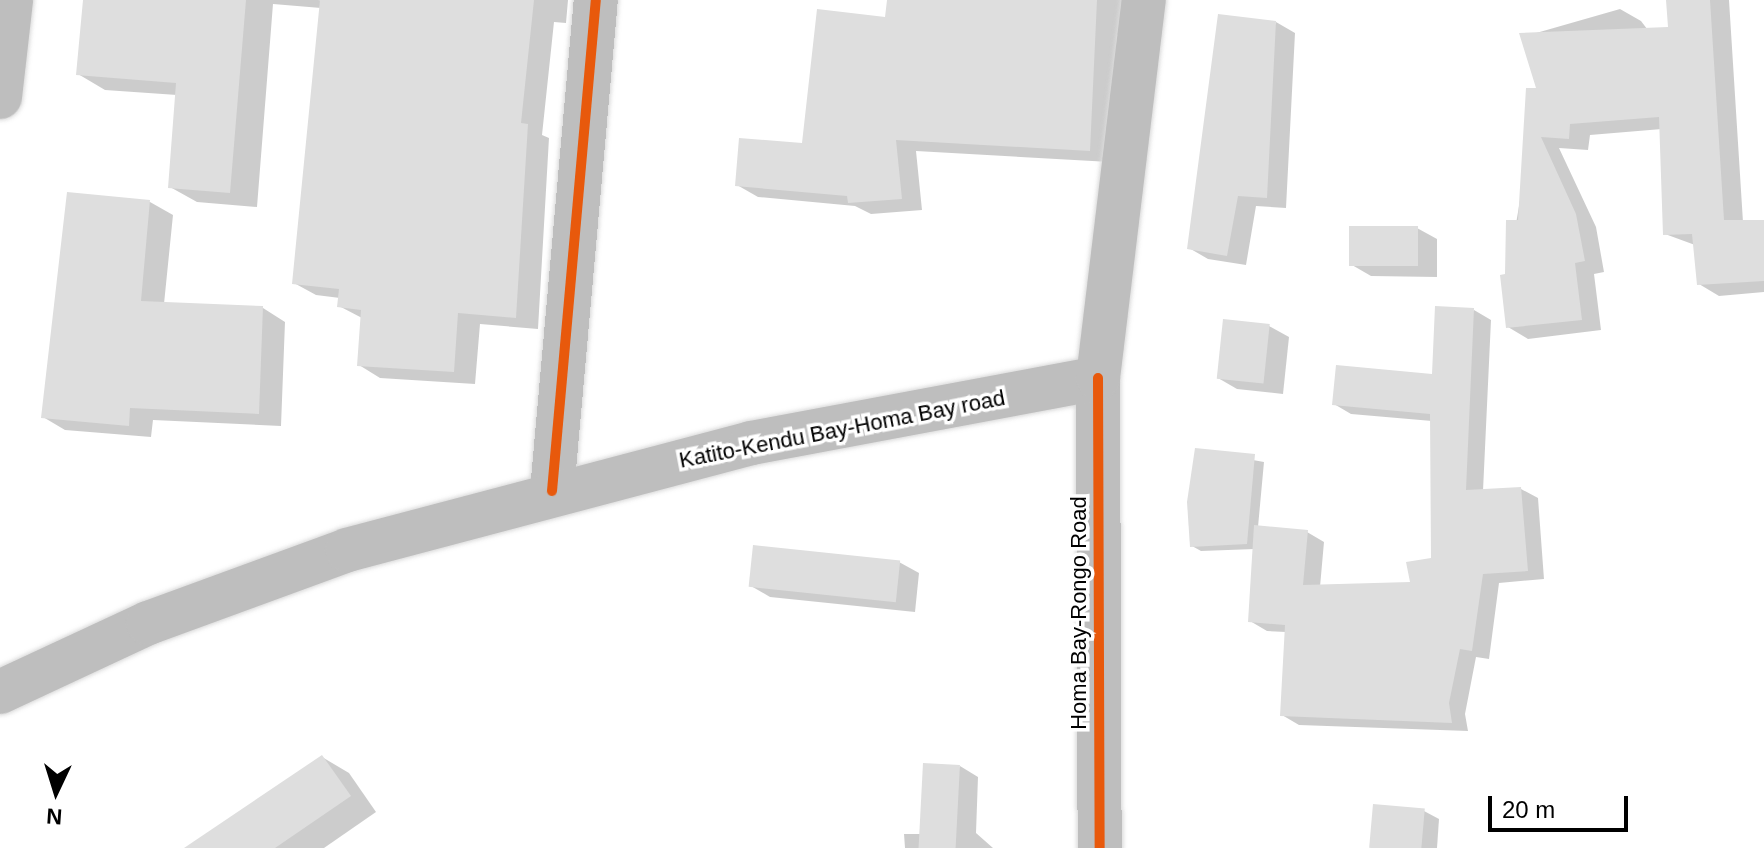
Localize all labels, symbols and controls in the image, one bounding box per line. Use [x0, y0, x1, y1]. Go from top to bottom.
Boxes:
street label: Katito-Kendu Bay-Homa Bay road [677, 384, 1007, 474]
street label: Homa Bay-Rongo Road [1066, 496, 1092, 730]
north arrow [16, 752, 96, 832]
scale bar [1492, 780, 1632, 830]
text: 20 m [1502, 796, 1555, 823]
text: N [46, 803, 63, 829]

